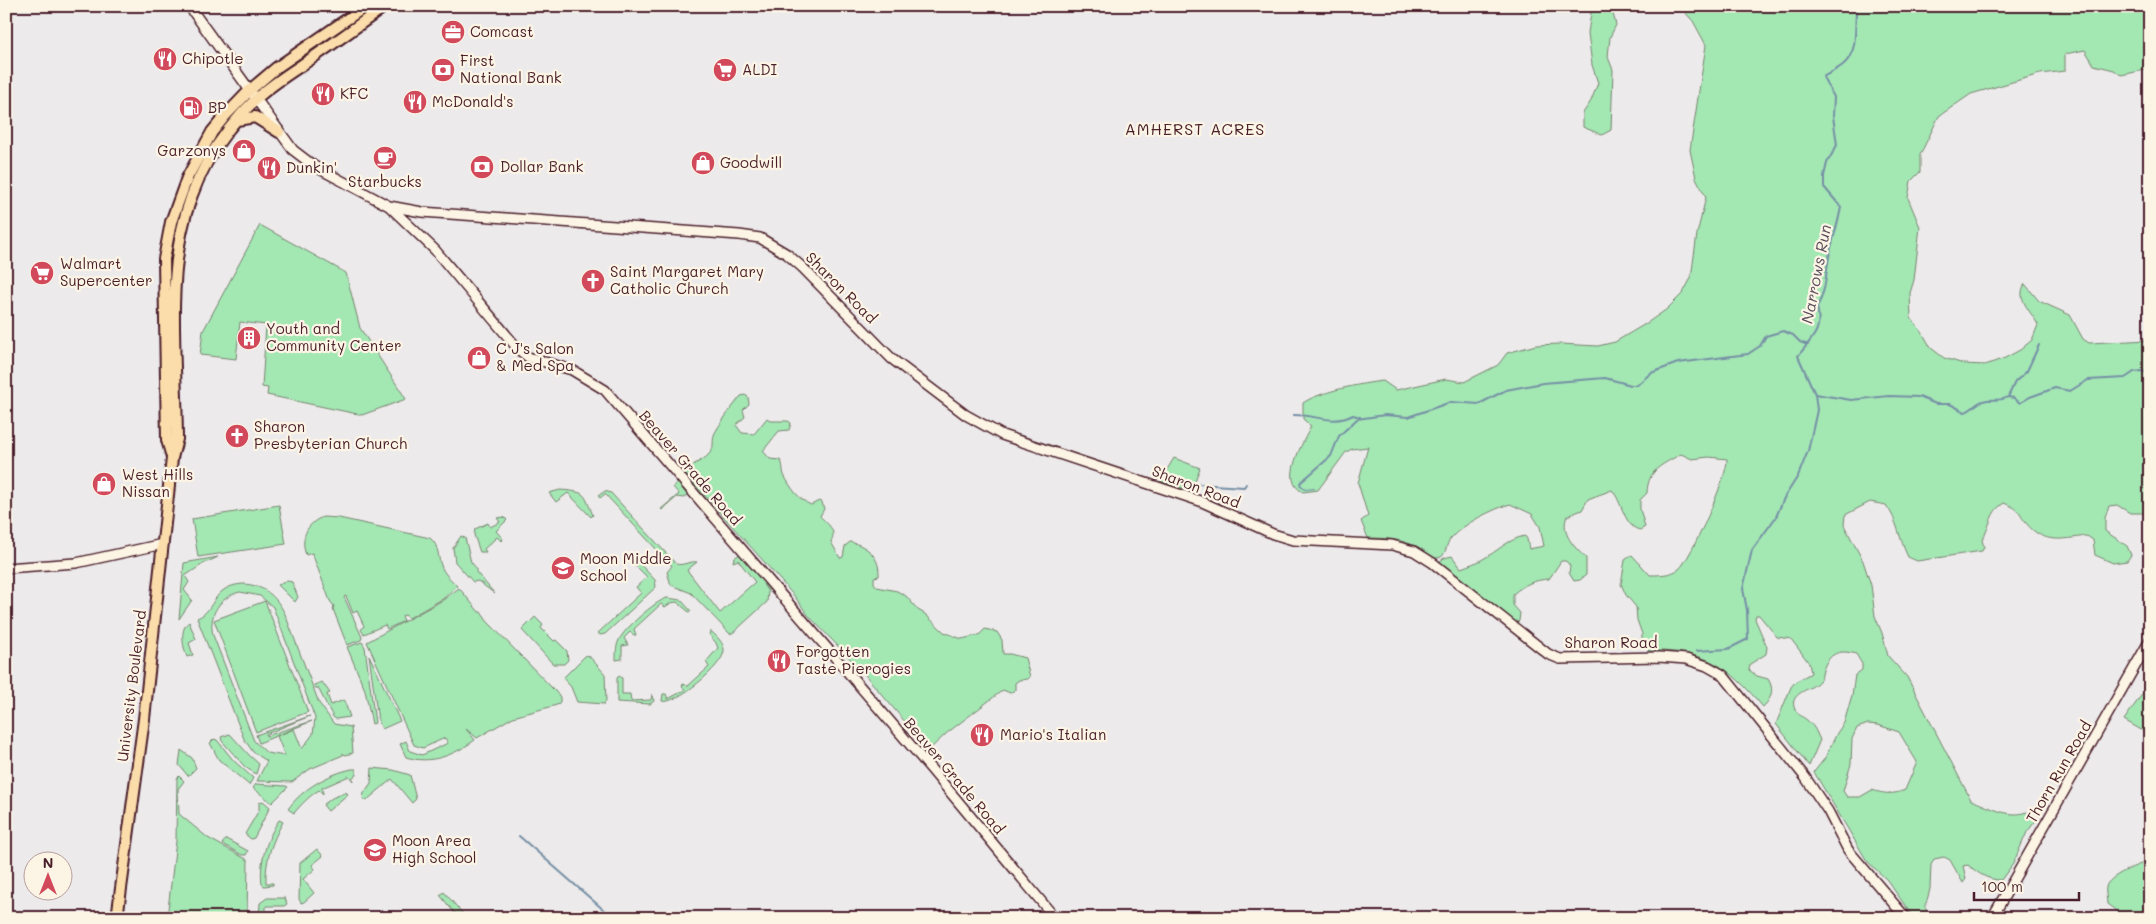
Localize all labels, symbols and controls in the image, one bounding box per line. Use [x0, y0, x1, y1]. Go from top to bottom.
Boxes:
office icon: Comcast [440, 19, 466, 45]
place label: Comcast [470, 21, 534, 41]
restaurant icon: Chipotle [152, 46, 178, 72]
place label: Chipotle [182, 48, 244, 68]
place label: First National Bank [460, 50, 562, 87]
bank icon: First National Bank [430, 57, 456, 83]
supermarket icon: ALDI [712, 57, 738, 83]
place label: ALDI [742, 59, 778, 79]
restaurant icon: KFC [310, 81, 336, 107]
place label: KFC [340, 83, 368, 103]
restaurant icon: McDonald's [402, 89, 428, 115]
place label: McDonald's [432, 91, 514, 111]
fuel station icon: BP [178, 95, 204, 121]
place label: BP [208, 97, 226, 117]
district label: AMHERST ACRES [1125, 118, 1265, 139]
shop icon: Garzonys [231, 138, 257, 164]
place label: Garzonys [157, 140, 226, 160]
cafe icon: Starbucks [372, 145, 398, 171]
shop icon: Goodwill [690, 150, 716, 176]
place label: Goodwill [720, 152, 782, 172]
bank icon: Dollar Bank [469, 154, 495, 180]
restaurant icon: Dunkin' [256, 155, 282, 181]
place label: Dollar Bank [500, 156, 583, 176]
place label: Dunkin' [286, 157, 337, 177]
place label: Starbucks [348, 171, 422, 191]
water label: Narrows Run [1796, 222, 1835, 325]
street label: Sharon Road [802, 247, 882, 327]
place label: Walmart Supercenter [60, 253, 153, 290]
supermarket icon: Walmart Supercenter [29, 260, 55, 286]
place label: Saint Margaret Mary Catholic Church [610, 261, 764, 298]
church icon: Saint Margaret Mary Catholic Church [580, 268, 606, 294]
place label: Youth and Community Center [266, 318, 402, 355]
building icon: Youth and Community Center [236, 325, 262, 351]
place label: C J's Salon & Med Spa [496, 338, 574, 375]
shop icon: C J's Salon & Med Spa [466, 345, 492, 371]
street label: Beaver Grade Road [635, 406, 746, 529]
place label: Sharon Presbyterian Church [254, 416, 407, 453]
church icon: Sharon Presbyterian Church [224, 423, 250, 449]
street label: Sharon Road [1149, 460, 1243, 512]
place label: West Hills Nissan [122, 464, 193, 501]
shop icon: West Hills Nissan [91, 471, 117, 497]
place label: Moon Middle School [580, 548, 671, 585]
school or university icon: Moon Middle School [550, 555, 576, 581]
street label: University Boulevard [112, 609, 150, 763]
street label: Sharon Road [1564, 632, 1658, 652]
place label: Forgotten Taste Pierogies [796, 641, 911, 678]
restaurant icon: Forgotten Taste Pierogies [766, 648, 792, 674]
street label: Beaver Grade Road [900, 713, 1009, 838]
street label: Thorn Run Road [2021, 717, 2095, 826]
restaurant icon: Mario's Italian [969, 722, 995, 748]
place label: Mario's Italian [1000, 724, 1106, 744]
place label: Moon Area High School [392, 830, 477, 867]
school or university icon: Moon Area High School [362, 837, 388, 863]
north arrow [22, 852, 72, 902]
text: N [43, 853, 53, 872]
scale bar [1974, 869, 2078, 901]
text: 100 m [1981, 876, 2023, 896]

